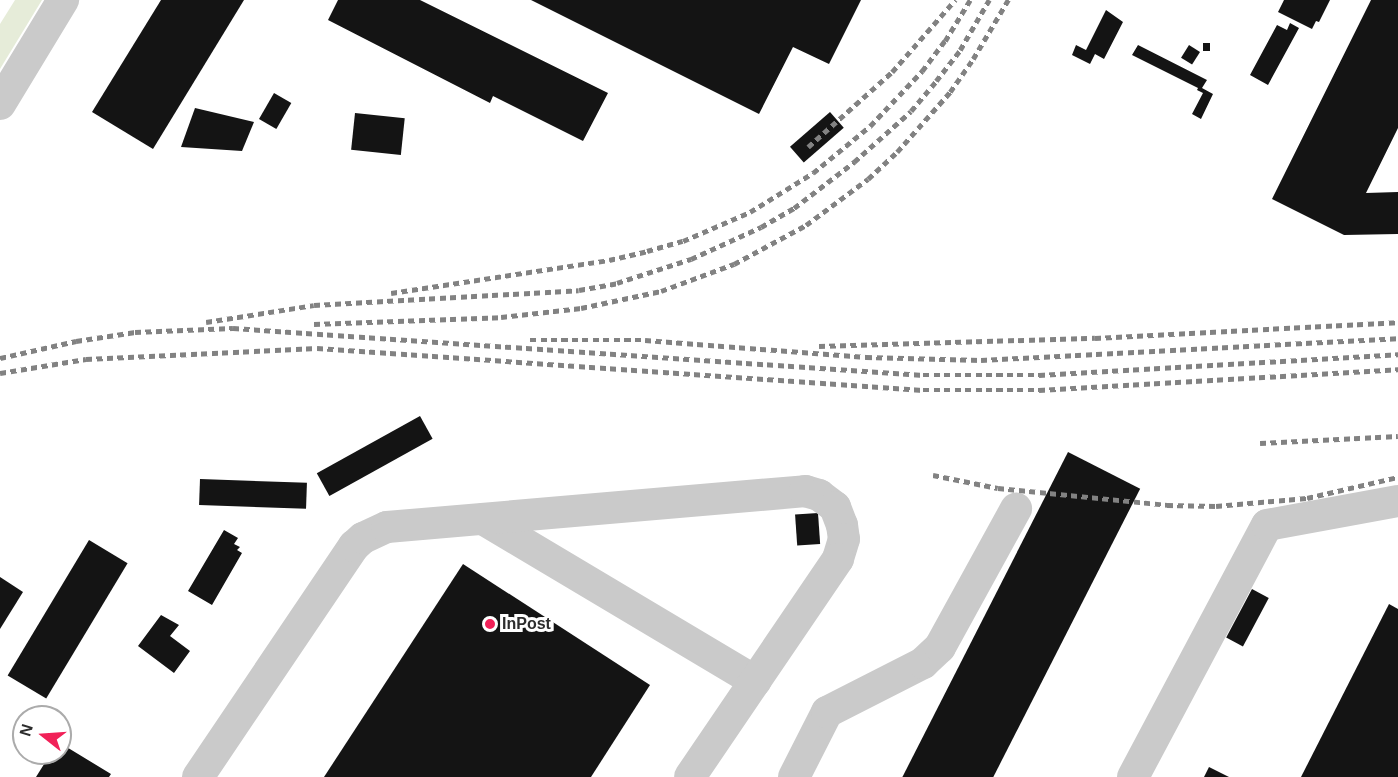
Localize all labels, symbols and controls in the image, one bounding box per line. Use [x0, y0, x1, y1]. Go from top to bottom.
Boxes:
place label: InPost [502, 614, 551, 634]
marker: InPost [483, 617, 497, 631]
north arrow [12, 705, 72, 765]
text: N [16, 722, 36, 738]

